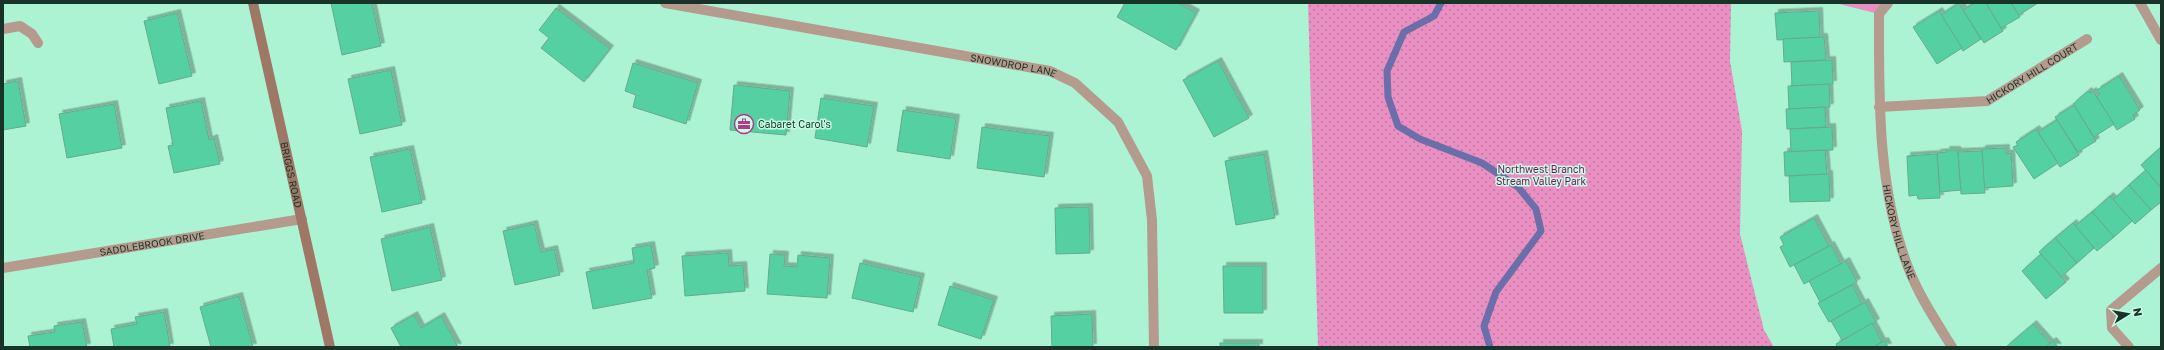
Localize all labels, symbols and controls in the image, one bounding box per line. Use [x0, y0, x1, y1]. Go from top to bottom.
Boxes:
street label: HICKORY HILL COURT [1984, 40, 2080, 106]
street label: SNOWDROP LANE [969, 51, 1059, 79]
office icon: Cabaret Carol's [733, 113, 755, 135]
place label: Cabaret Carol's [758, 118, 831, 130]
street label: BRIGGS ROAD [278, 141, 305, 209]
park label: Northwest Branch Stream Valley Park [1496, 163, 1586, 187]
street label: HICKORY HILL LANE [1881, 183, 1918, 281]
street label: SADDLEBROOK DRIVE [99, 229, 205, 258]
north arrow [2108, 294, 2148, 334]
text: N [2131, 307, 2145, 317]

